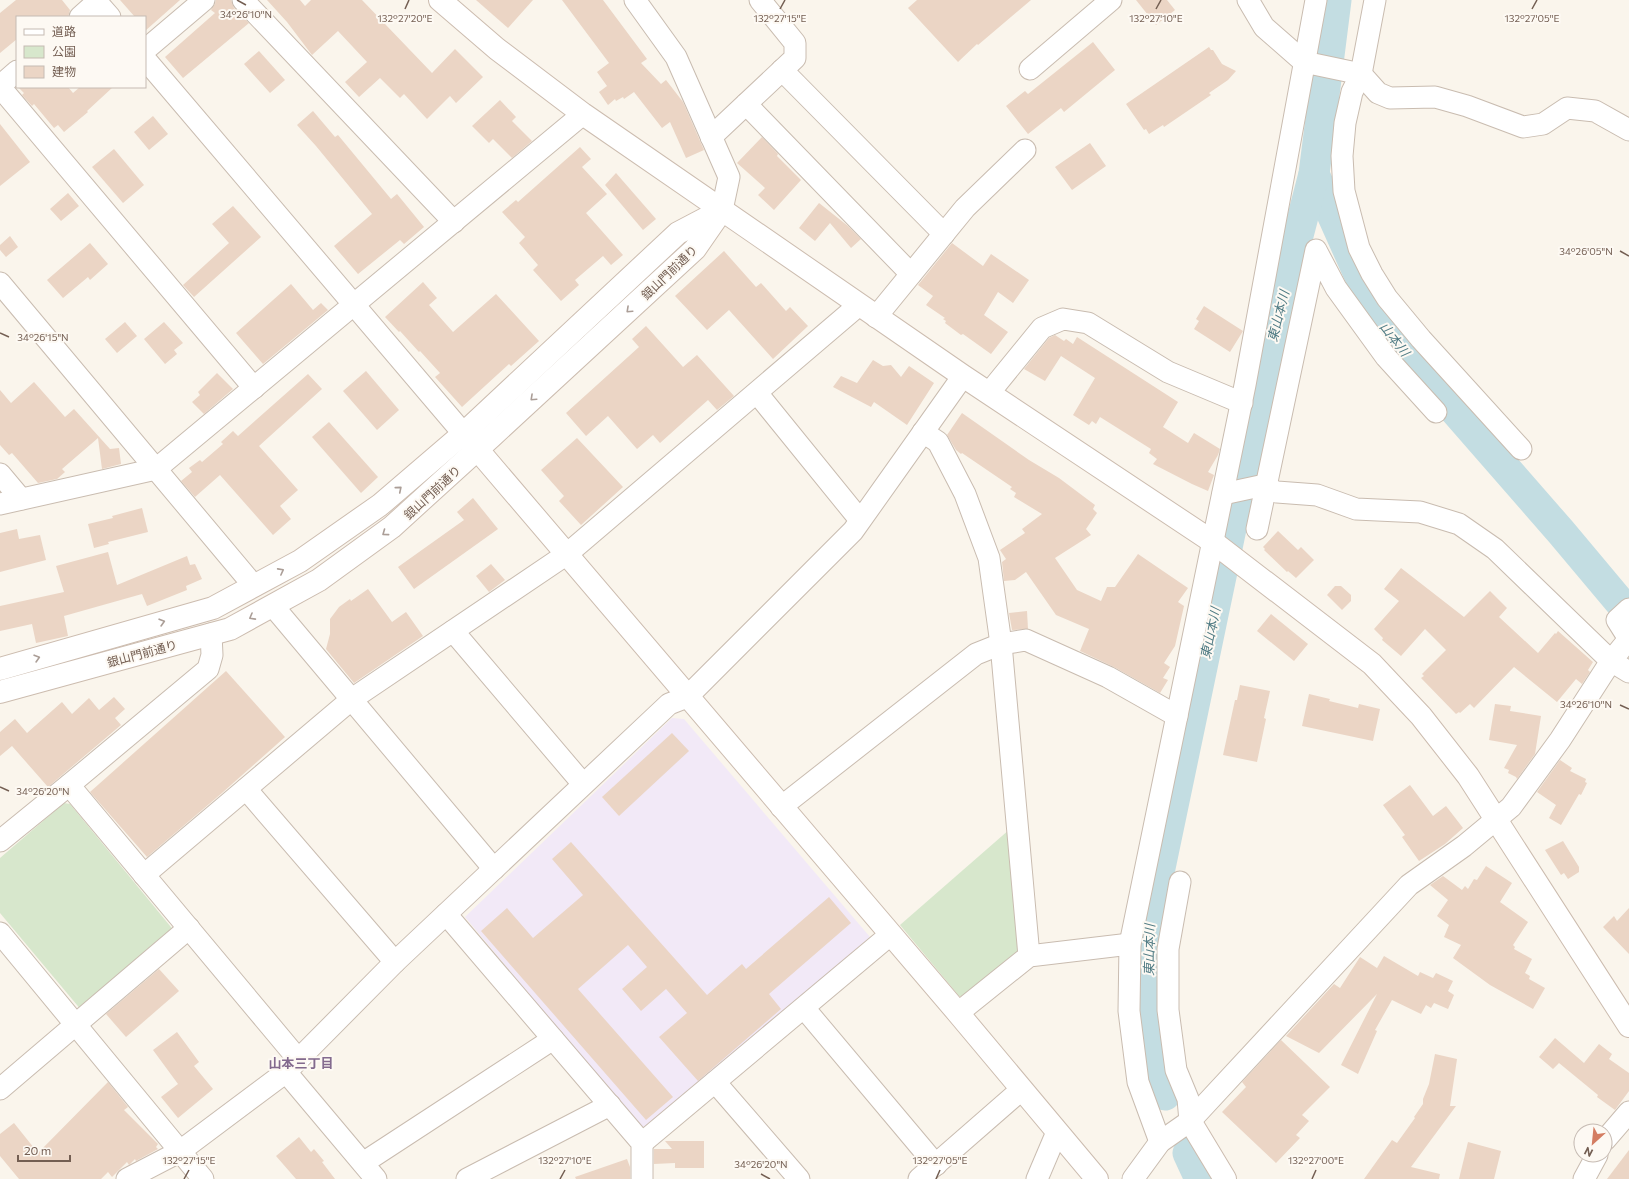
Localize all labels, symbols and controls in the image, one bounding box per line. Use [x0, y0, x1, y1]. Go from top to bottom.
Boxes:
text: 34°26'10"N [220, 8, 272, 20]
text: 132°27'20"E [378, 12, 432, 24]
text: 132°27'15"E [754, 12, 806, 24]
text: 132°27'10"E [1129, 12, 1183, 24]
text: 132°27'05"E [1504, 12, 1560, 24]
legend [16, 16, 146, 88]
text: 道路 [52, 24, 76, 38]
text: 公園 [52, 44, 76, 58]
text: 建物 [52, 64, 76, 78]
street label: 銀山門前通り [638, 242, 700, 302]
text: 34°26'05"N [1559, 245, 1613, 257]
water label: 東山本川 [1264, 287, 1293, 343]
one-way arrow [626, 305, 634, 313]
water label: 山本川 [1377, 319, 1415, 361]
text: 34°26'15"N [17, 331, 69, 343]
one-way arrow [530, 393, 538, 401]
street label: 銀山門前通り [401, 462, 463, 522]
one-way arrow [394, 486, 401, 493]
one-way arrow [383, 528, 390, 535]
one-way arrow [277, 569, 284, 576]
water label: 東山本川 [1197, 604, 1224, 660]
one-way arrow [249, 612, 256, 620]
one-way arrow [159, 618, 166, 627]
street label: 銀山門前通り [105, 637, 179, 669]
one-way arrow [34, 654, 41, 663]
text: 34°26'10"N [1560, 698, 1612, 710]
text: 34°26'20"N [16, 785, 70, 797]
water label: 東山本川 [1141, 922, 1157, 976]
district label: 山本三丁目 [268, 1055, 334, 1071]
north arrow [1573, 1123, 1613, 1163]
scale bar [18, 1137, 70, 1163]
text: 20 m [24, 1143, 51, 1157]
text: N [1582, 1145, 1595, 1160]
text: 132°27'15"E [163, 1154, 215, 1166]
text: 132°27'10"E [538, 1154, 592, 1166]
text: 132°27'05"E [912, 1154, 968, 1166]
text: 132°27'00"E [1288, 1154, 1344, 1166]
text: 34°26'20"N [734, 1158, 788, 1170]

